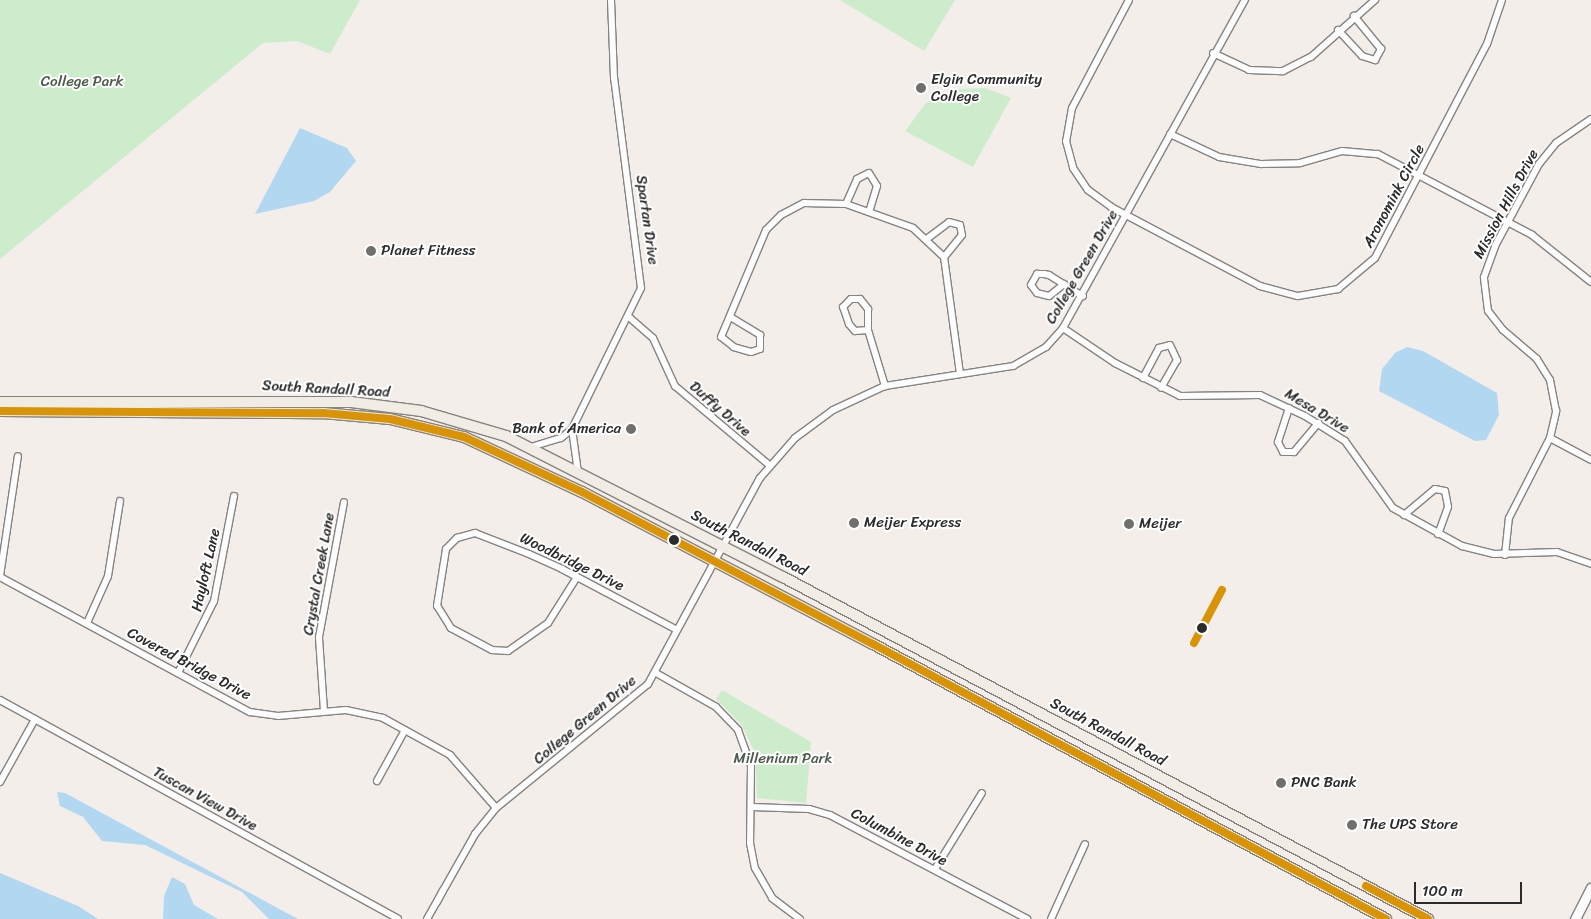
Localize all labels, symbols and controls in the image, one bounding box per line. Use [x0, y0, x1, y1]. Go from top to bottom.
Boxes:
place label: Elgin Community College [931, 70, 1042, 105]
park label: College Park [41, 73, 123, 91]
marker: Elgin Community College [915, 82, 927, 94]
street label: Aronomink Circle [1359, 141, 1429, 251]
street label: Mission Hills Drive [1470, 146, 1542, 262]
street label: Spartan Drive [632, 174, 662, 266]
street label: College Green Drive [1042, 207, 1122, 327]
place label: Planet Fitness [381, 242, 475, 260]
marker: Planet Fitness [365, 245, 377, 257]
street label: South Randall Road [262, 377, 390, 401]
street label: Duffy Drive [685, 377, 755, 441]
street label: Mesa Drive [1281, 385, 1353, 437]
place label: Bank of America [512, 420, 621, 438]
marker: Bank of America [625, 423, 637, 435]
street label: South Randall Road [688, 506, 810, 580]
street label: Crystal Creek Lane [299, 511, 339, 637]
place label: Meijer Express [864, 514, 962, 532]
place label: Meijer [1139, 515, 1181, 533]
marker: Meijer Express [848, 517, 860, 529]
marker: Meijer [1123, 518, 1135, 530]
street label: Hayloft Lane [188, 527, 224, 613]
street label: Woodbridge Drive [517, 529, 627, 595]
unlabelled marker [669, 535, 679, 545]
unlabelled marker [1197, 623, 1207, 633]
street label: Covered Bridge Drive [124, 624, 254, 704]
street label: College Green Drive [530, 672, 640, 768]
street label: South Randall Road [1047, 694, 1169, 770]
park label: Millenium Park [733, 750, 833, 768]
street label: Tuscan View Drive [149, 763, 261, 835]
place label: PNC Bank [1291, 774, 1357, 792]
marker: PNC Bank [1275, 777, 1287, 789]
street label: Columbine Drive [848, 804, 950, 870]
place label: The UPS Store [1362, 816, 1460, 834]
marker: The UPS Store [1346, 819, 1358, 831]
scale bar [1416, 872, 1524, 904]
text: 100 m [1422, 878, 1463, 904]

